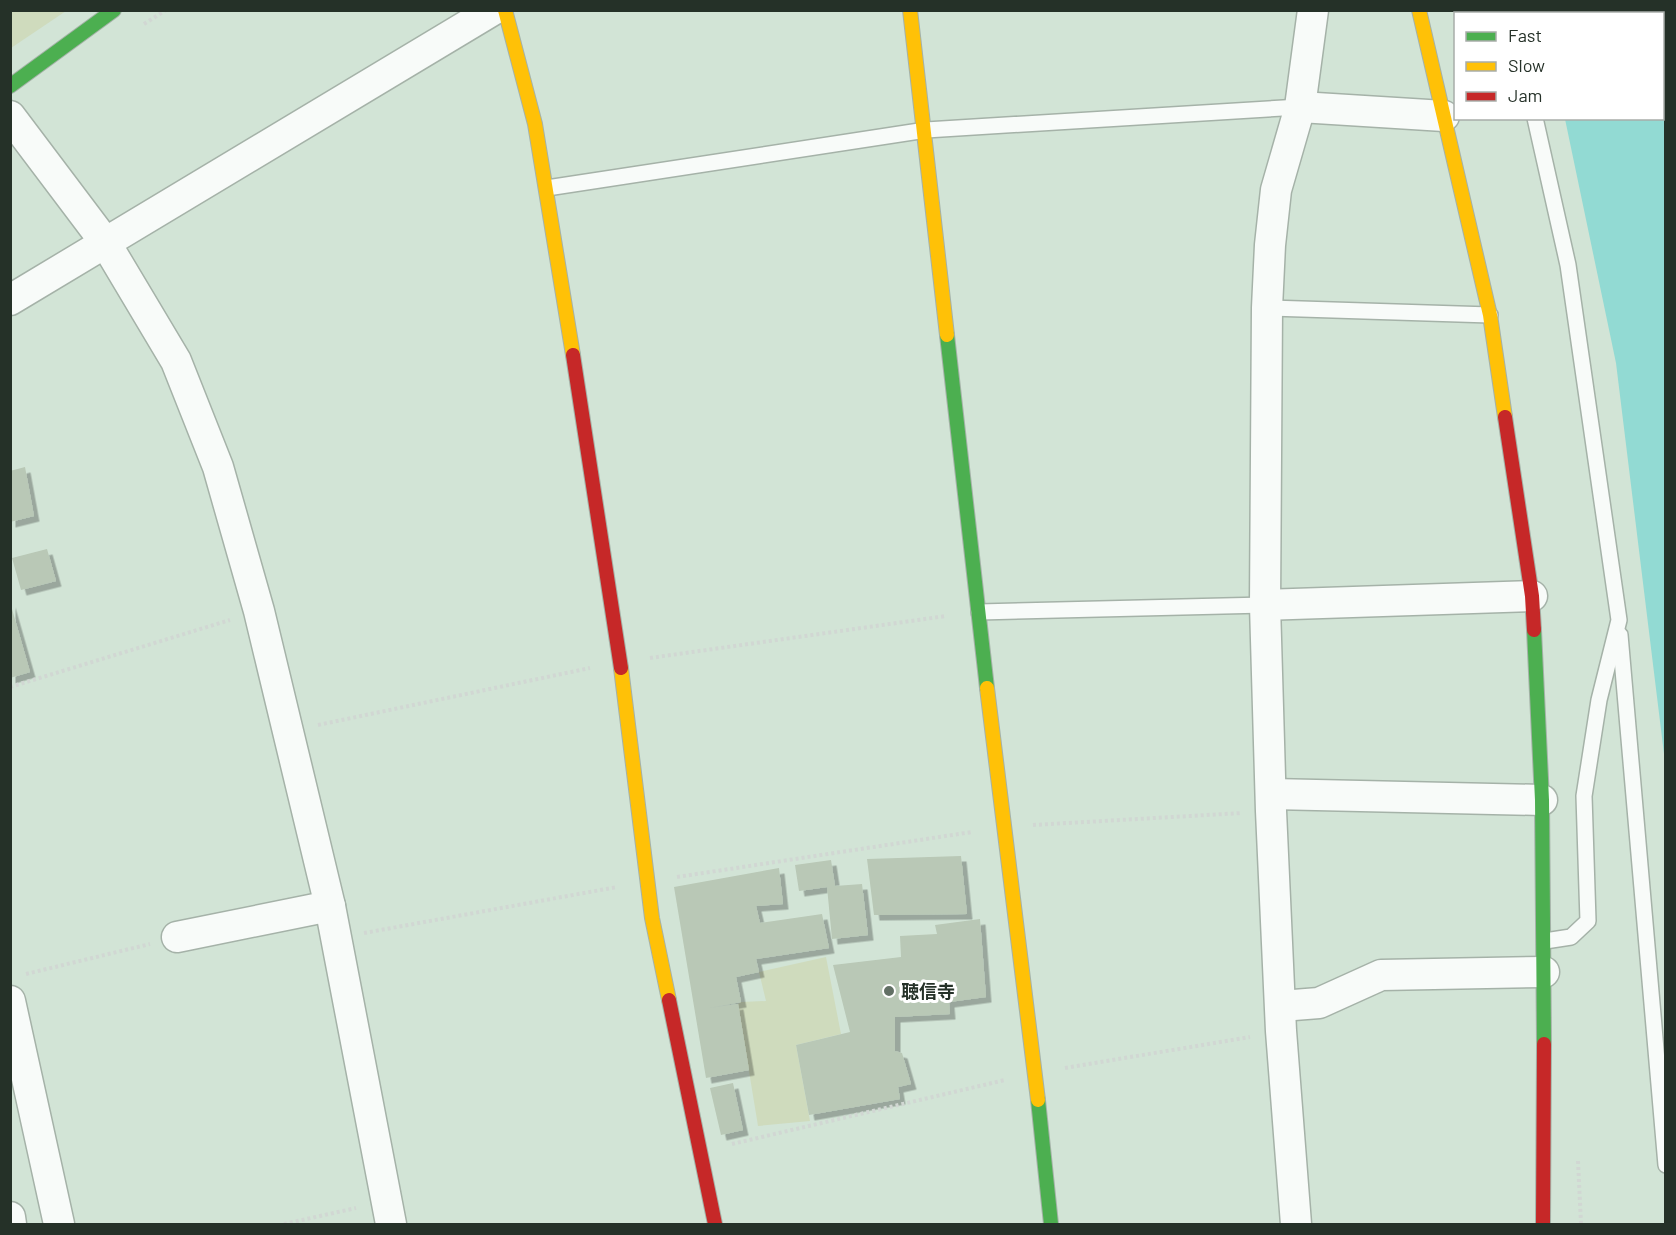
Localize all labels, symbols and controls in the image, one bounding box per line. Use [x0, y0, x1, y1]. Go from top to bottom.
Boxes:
legend [1454, 12, 1664, 120]
text: Fast [1508, 24, 1542, 46]
text: Slow [1508, 54, 1545, 76]
text: Jam [1508, 84, 1542, 106]
place label: 聴信寺 [901, 980, 955, 1002]
marker: 聴信寺 [882, 984, 896, 998]

